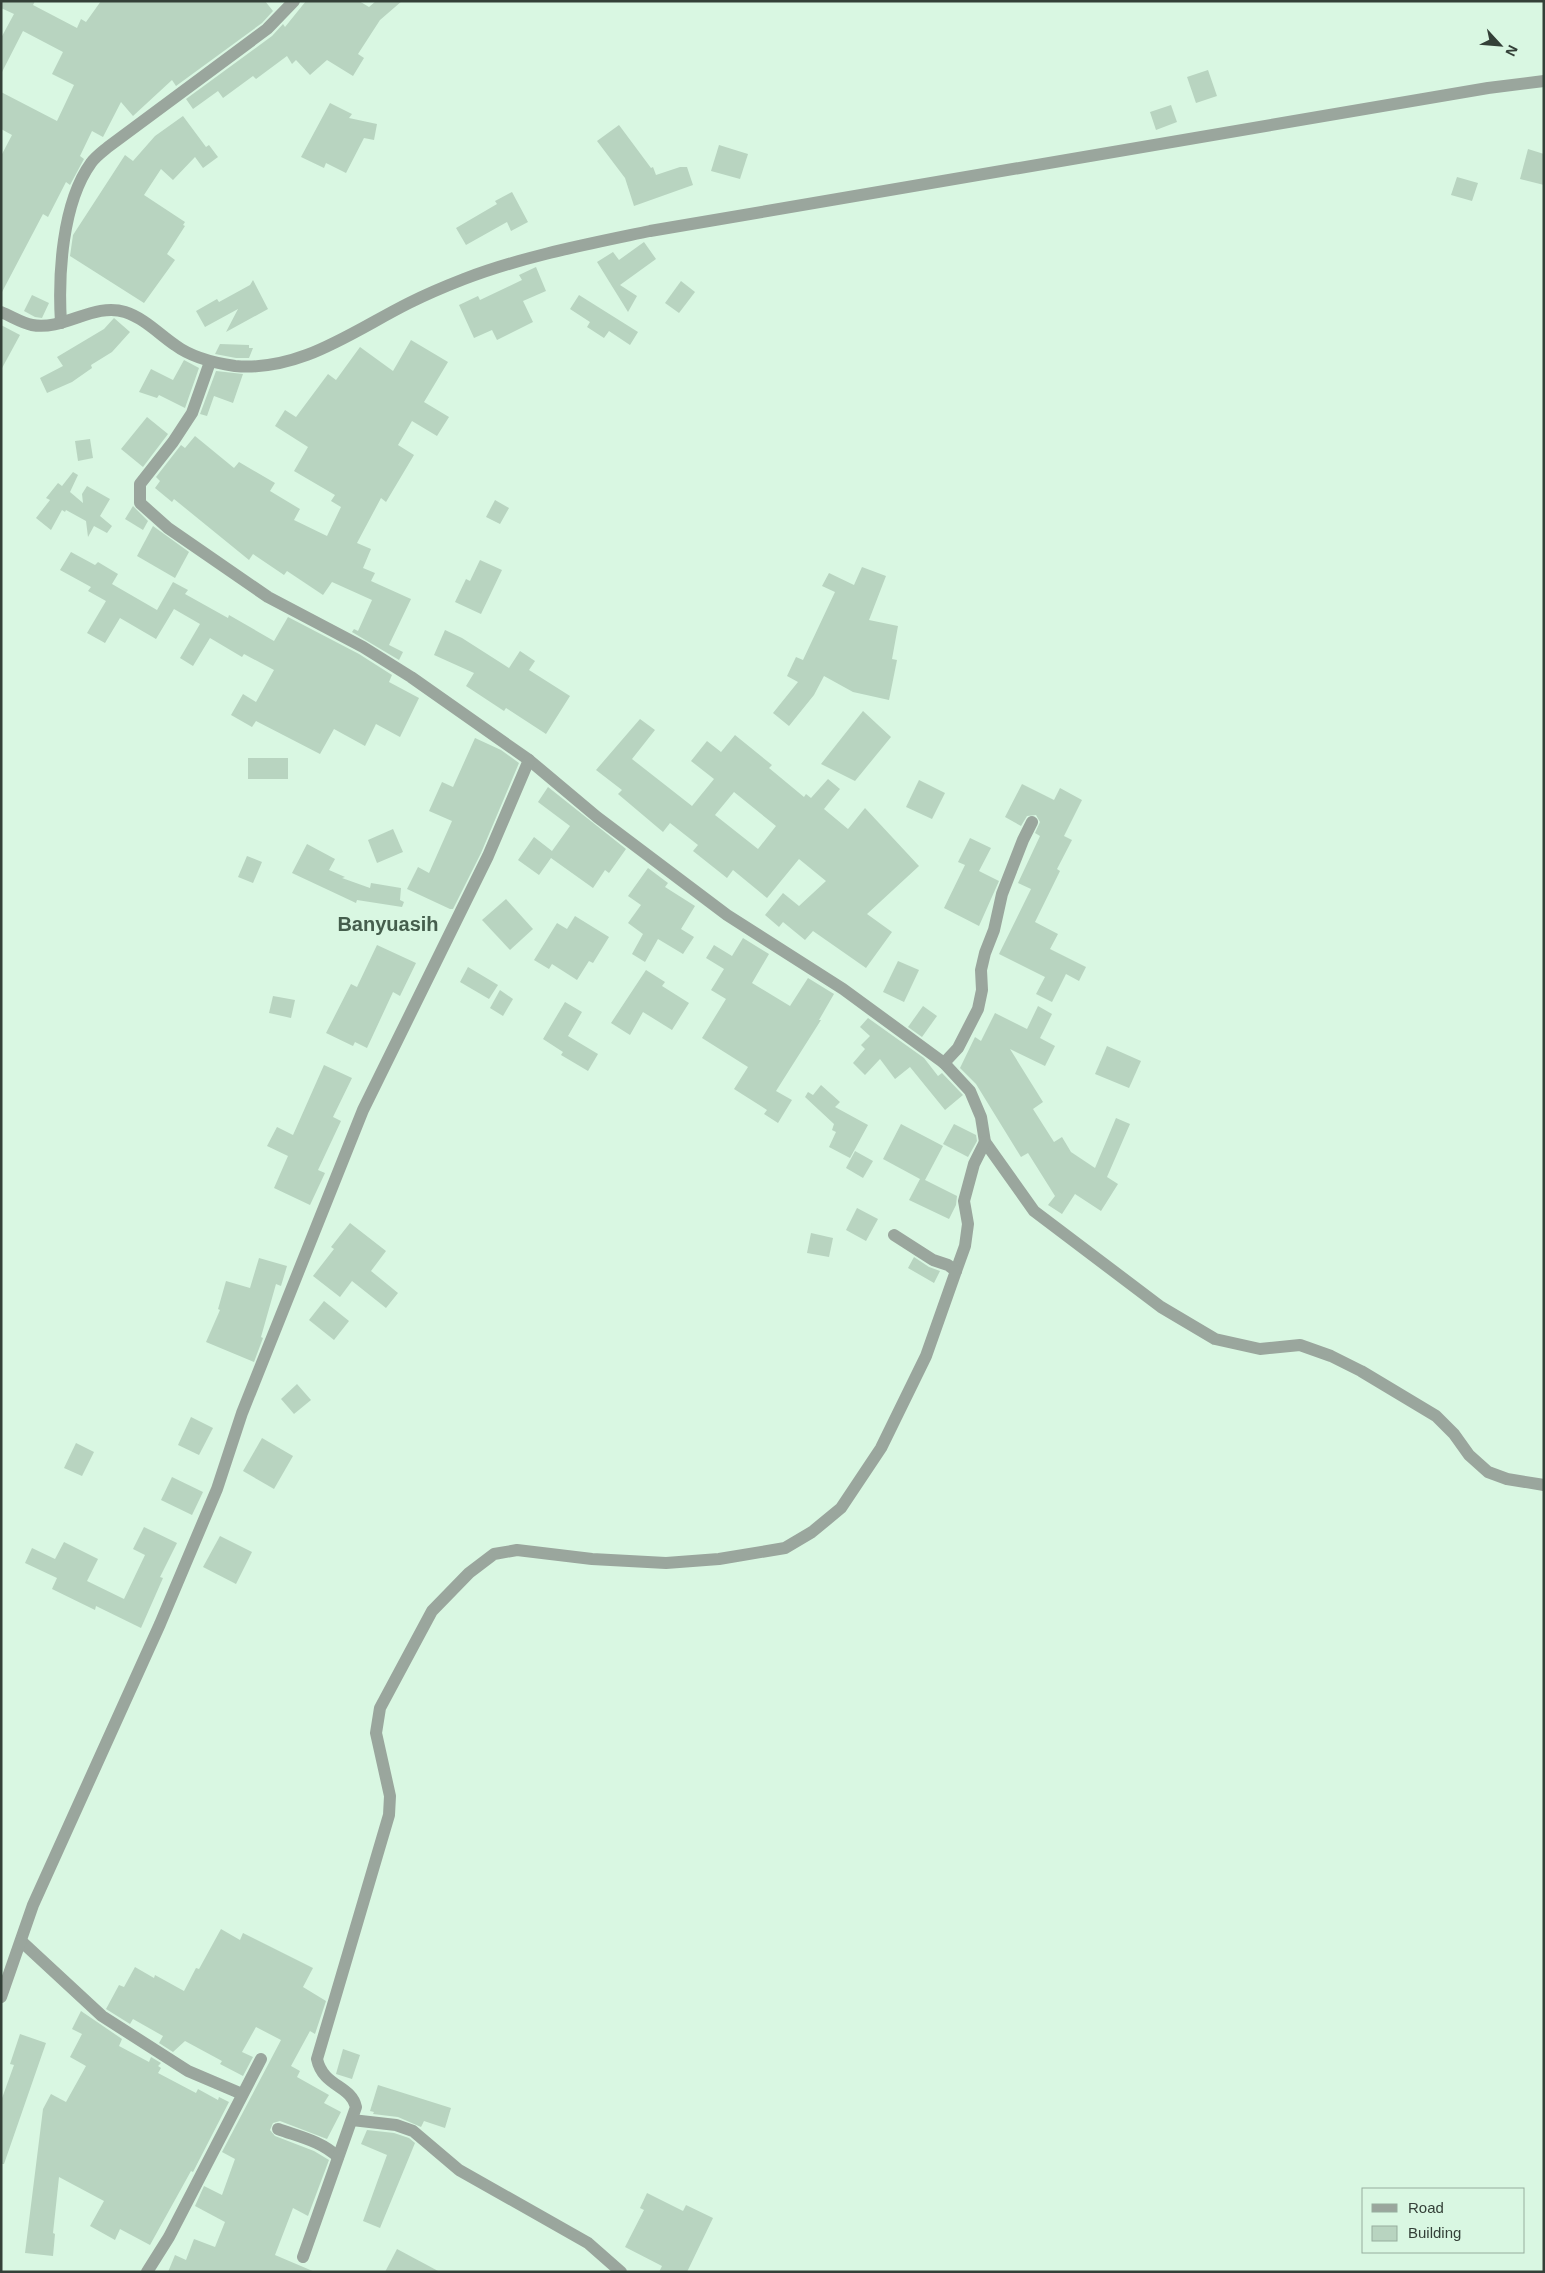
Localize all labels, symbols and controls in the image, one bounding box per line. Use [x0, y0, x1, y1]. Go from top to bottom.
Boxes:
north arrow [1475, 20, 1525, 70]
text: N [1502, 43, 1521, 59]
district label: Banyuasih [337, 913, 439, 935]
legend [1362, 2188, 1525, 2253]
text: Road [1408, 2199, 1444, 2216]
text: Building [1408, 2224, 1461, 2241]

